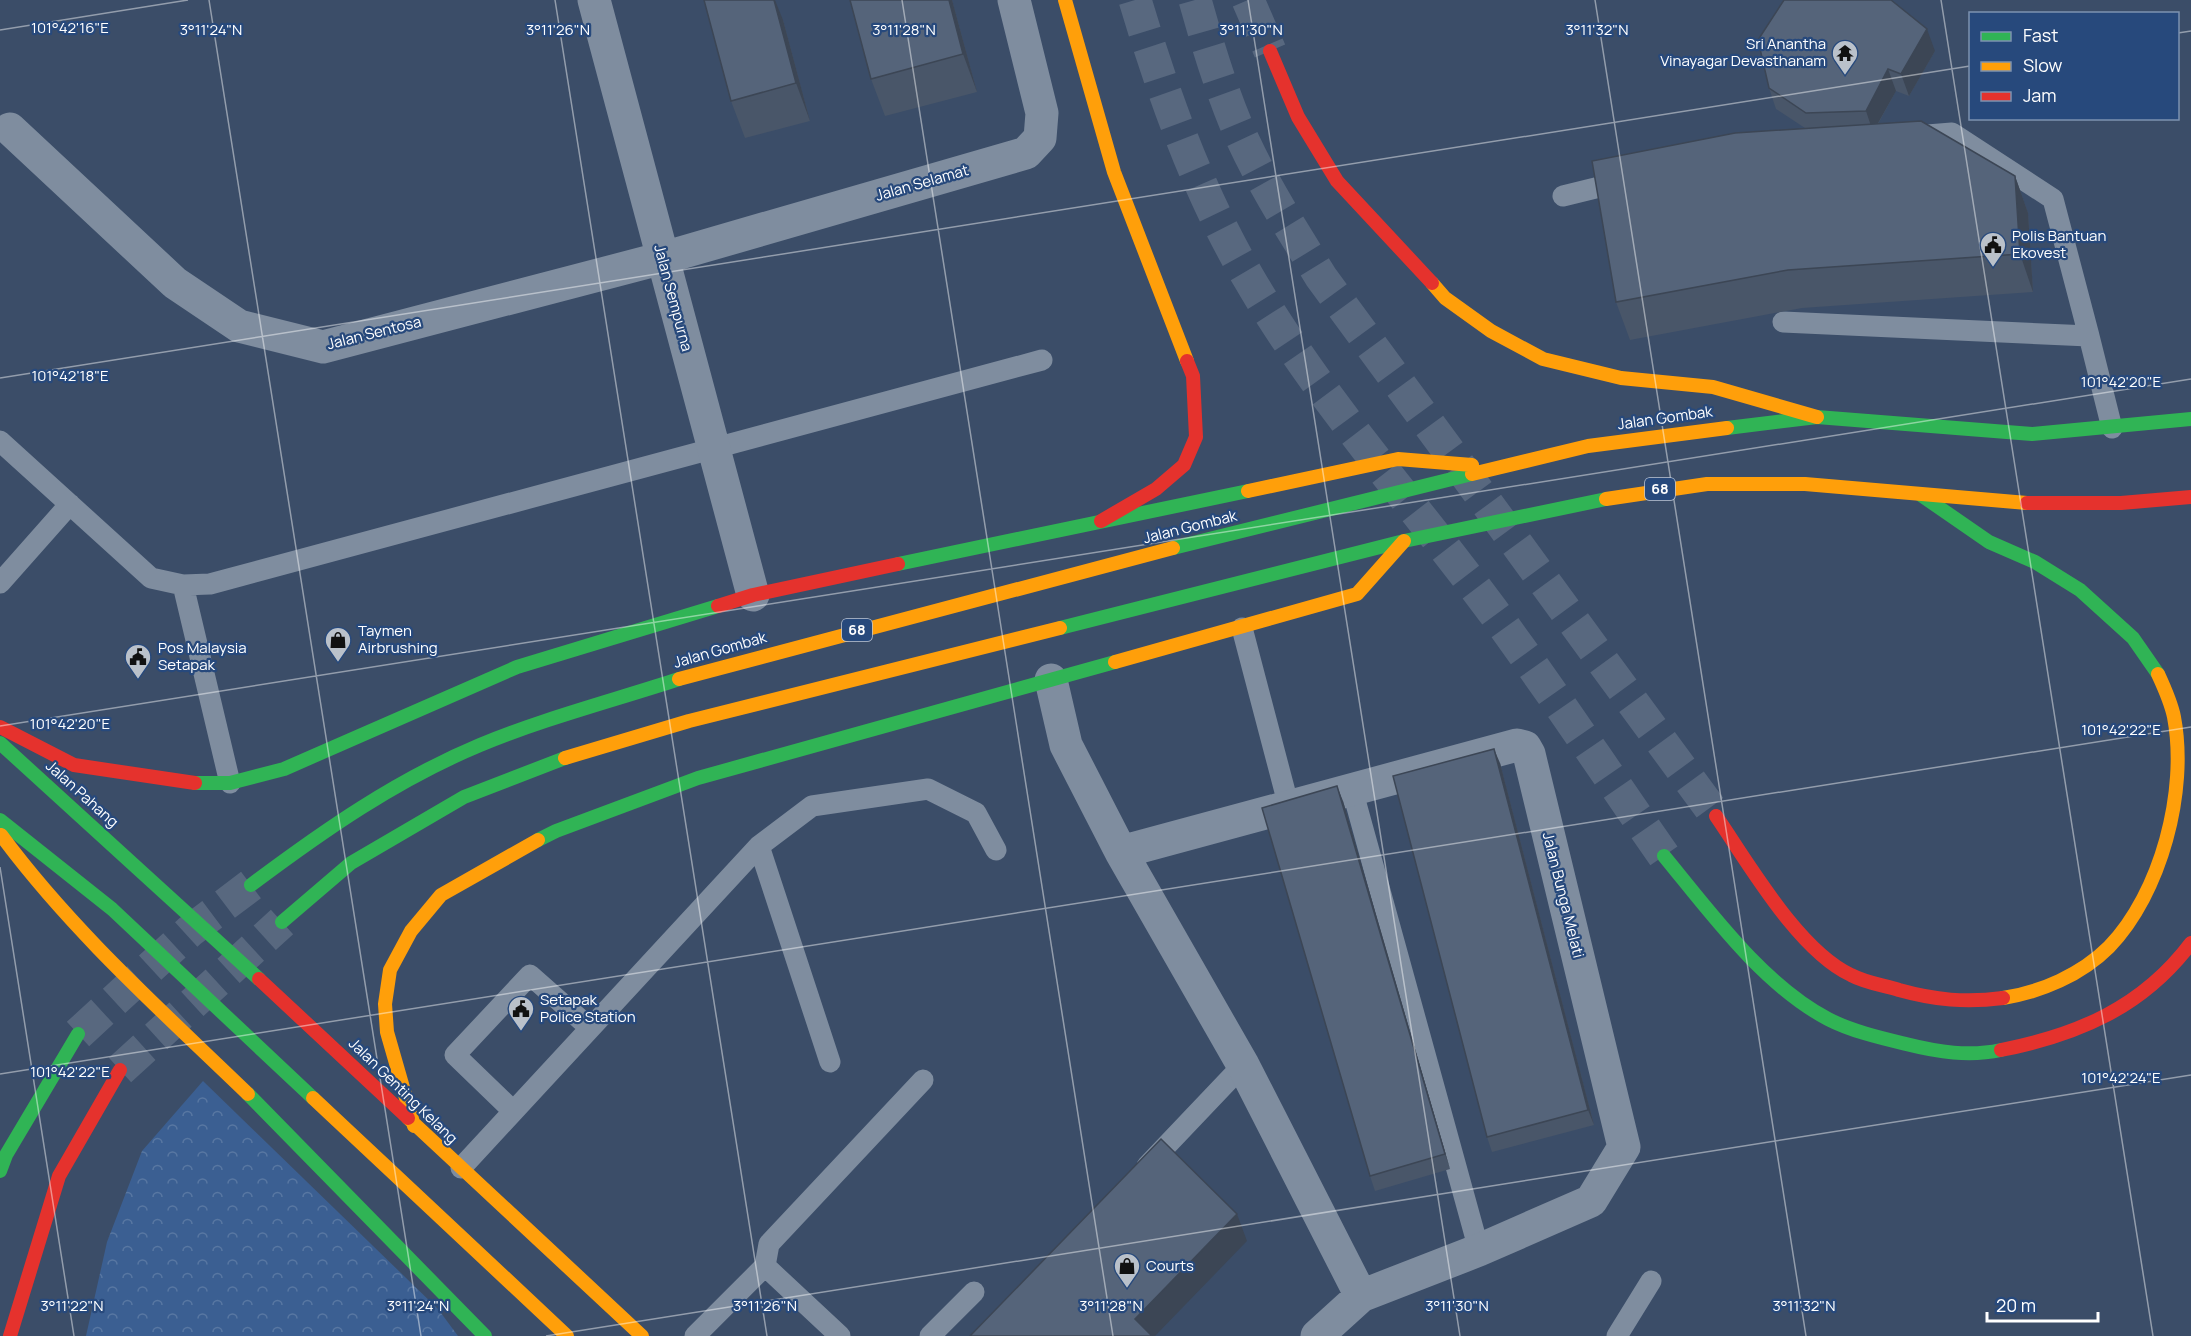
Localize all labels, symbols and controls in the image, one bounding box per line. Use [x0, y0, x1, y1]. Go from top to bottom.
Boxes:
legend [1969, 12, 2179, 120]
text: 101°42'16"E [31, 17, 109, 38]
text: 3°11'24"N [180, 19, 242, 40]
text: 3°11'26"N [526, 19, 590, 40]
text: 3°11'28"N [872, 19, 936, 40]
text: 3°11'30"N [1219, 19, 1283, 40]
text: 3°11'32"N [1566, 19, 1628, 40]
text: Fast [2023, 23, 2058, 47]
place label: Sri Anantha Vinayagar Devasthanam [1660, 33, 1826, 71]
temple icon: Sri Anantha Vinayagar Devasthanam [1830, 38, 1860, 76]
text: Slow [2023, 53, 2063, 77]
text: Jam [2023, 83, 2057, 107]
street label: Jalan Selamat [873, 159, 971, 206]
place label: Polis Bantuan Ekovest [2012, 225, 2106, 263]
public building icon: Polis Bantuan Ekovest [1978, 230, 2008, 268]
street label: Jalan Sempurna [649, 242, 698, 354]
street label: Jalan Sentosa [325, 311, 423, 354]
text: 101°42'18"E [31, 365, 109, 386]
text: 101°42'20"E [2081, 371, 2161, 392]
street label: Jalan Gombak [1616, 400, 1714, 435]
road number: 68 [1645, 478, 1675, 500]
street label: Jalan Gombak [1141, 505, 1239, 548]
road number: 68 [842, 619, 872, 641]
place label: Taymen Airbrushing [358, 620, 438, 658]
shop icon: Taymen Airbrushing [323, 625, 353, 663]
street label: Jalan Gombak [671, 626, 769, 673]
place label: Pos Malaysia Setapak [158, 637, 247, 675]
public building icon: Pos Malaysia Setapak [123, 642, 153, 680]
text: 101°42'20"E [30, 713, 110, 734]
text: 101°42'22"E [2081, 719, 2161, 740]
street label: Jalan Pahang [41, 755, 123, 832]
street label: Jalan Bunga Melati [1538, 830, 1589, 960]
place label: Setapak Police Station [540, 989, 636, 1027]
public building icon: Setapak Police Station [506, 994, 536, 1032]
street label: Jalan Genting Kelang [344, 1033, 462, 1148]
text: 101°42'22"E [30, 1061, 110, 1082]
text: 101°42'24"E [2081, 1067, 2161, 1088]
shop icon: Courts [1112, 1251, 1142, 1289]
place label: Courts [1146, 1255, 1194, 1276]
scale bar [1987, 1285, 2098, 1323]
text: 20 m [1996, 1293, 2036, 1317]
text: 3°11'22"N [40, 1295, 104, 1316]
text: 3°11'24"N [387, 1295, 449, 1316]
text: 3°11'26"N [733, 1295, 797, 1316]
text: 3°11'28"N [1079, 1295, 1143, 1316]
text: 3°11'30"N [1425, 1295, 1489, 1316]
text: 3°11'32"N [1773, 1295, 1835, 1316]

